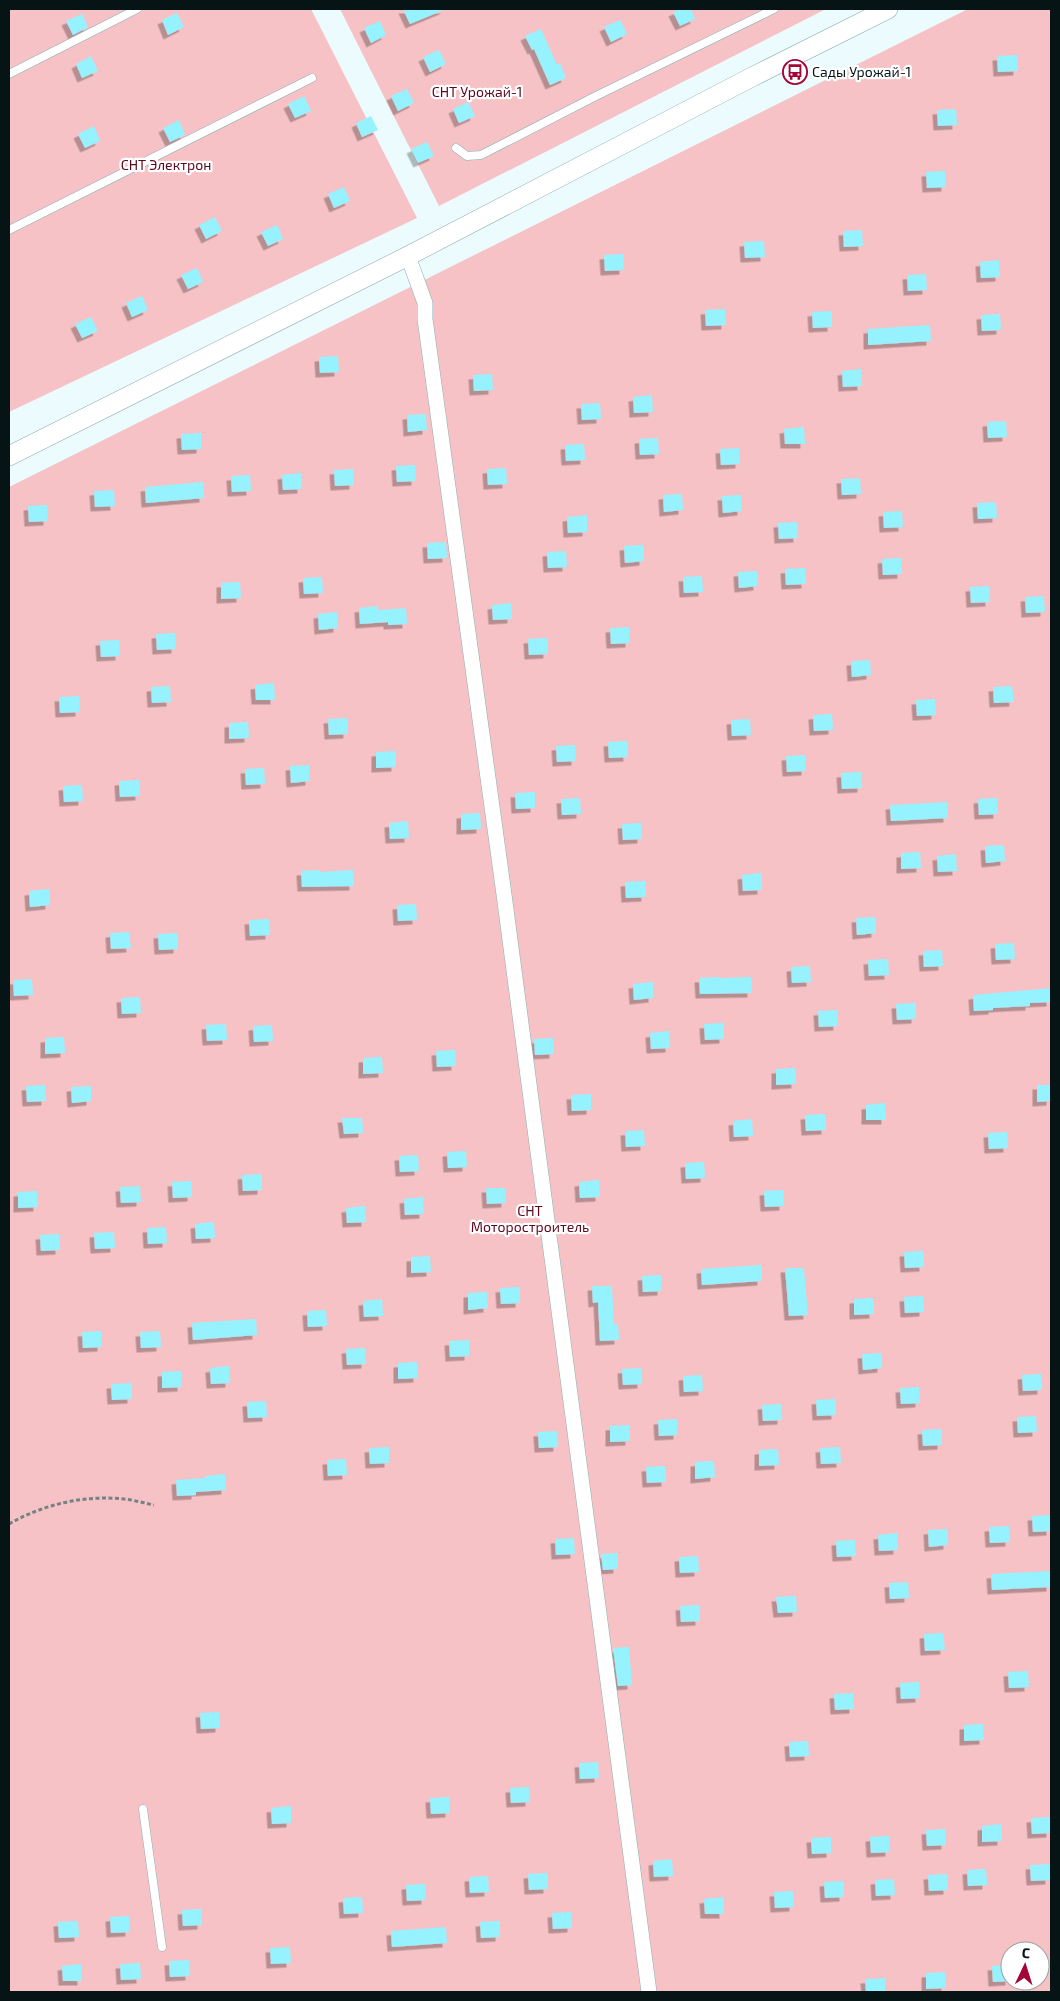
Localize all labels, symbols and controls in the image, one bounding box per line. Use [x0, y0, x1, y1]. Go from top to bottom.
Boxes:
bus stop icon: Сады Урожай-1 [782, 59, 808, 85]
place label: Сады Урожай-1 [812, 63, 911, 80]
park label: СНТ Урожай-1 [432, 83, 522, 100]
park label: СНТ Электрон [121, 156, 211, 173]
park label: СНТ Моторостроитель [471, 1202, 589, 1235]
north arrow [1000, 1941, 1050, 1991]
text: С [1021, 1944, 1031, 1961]

